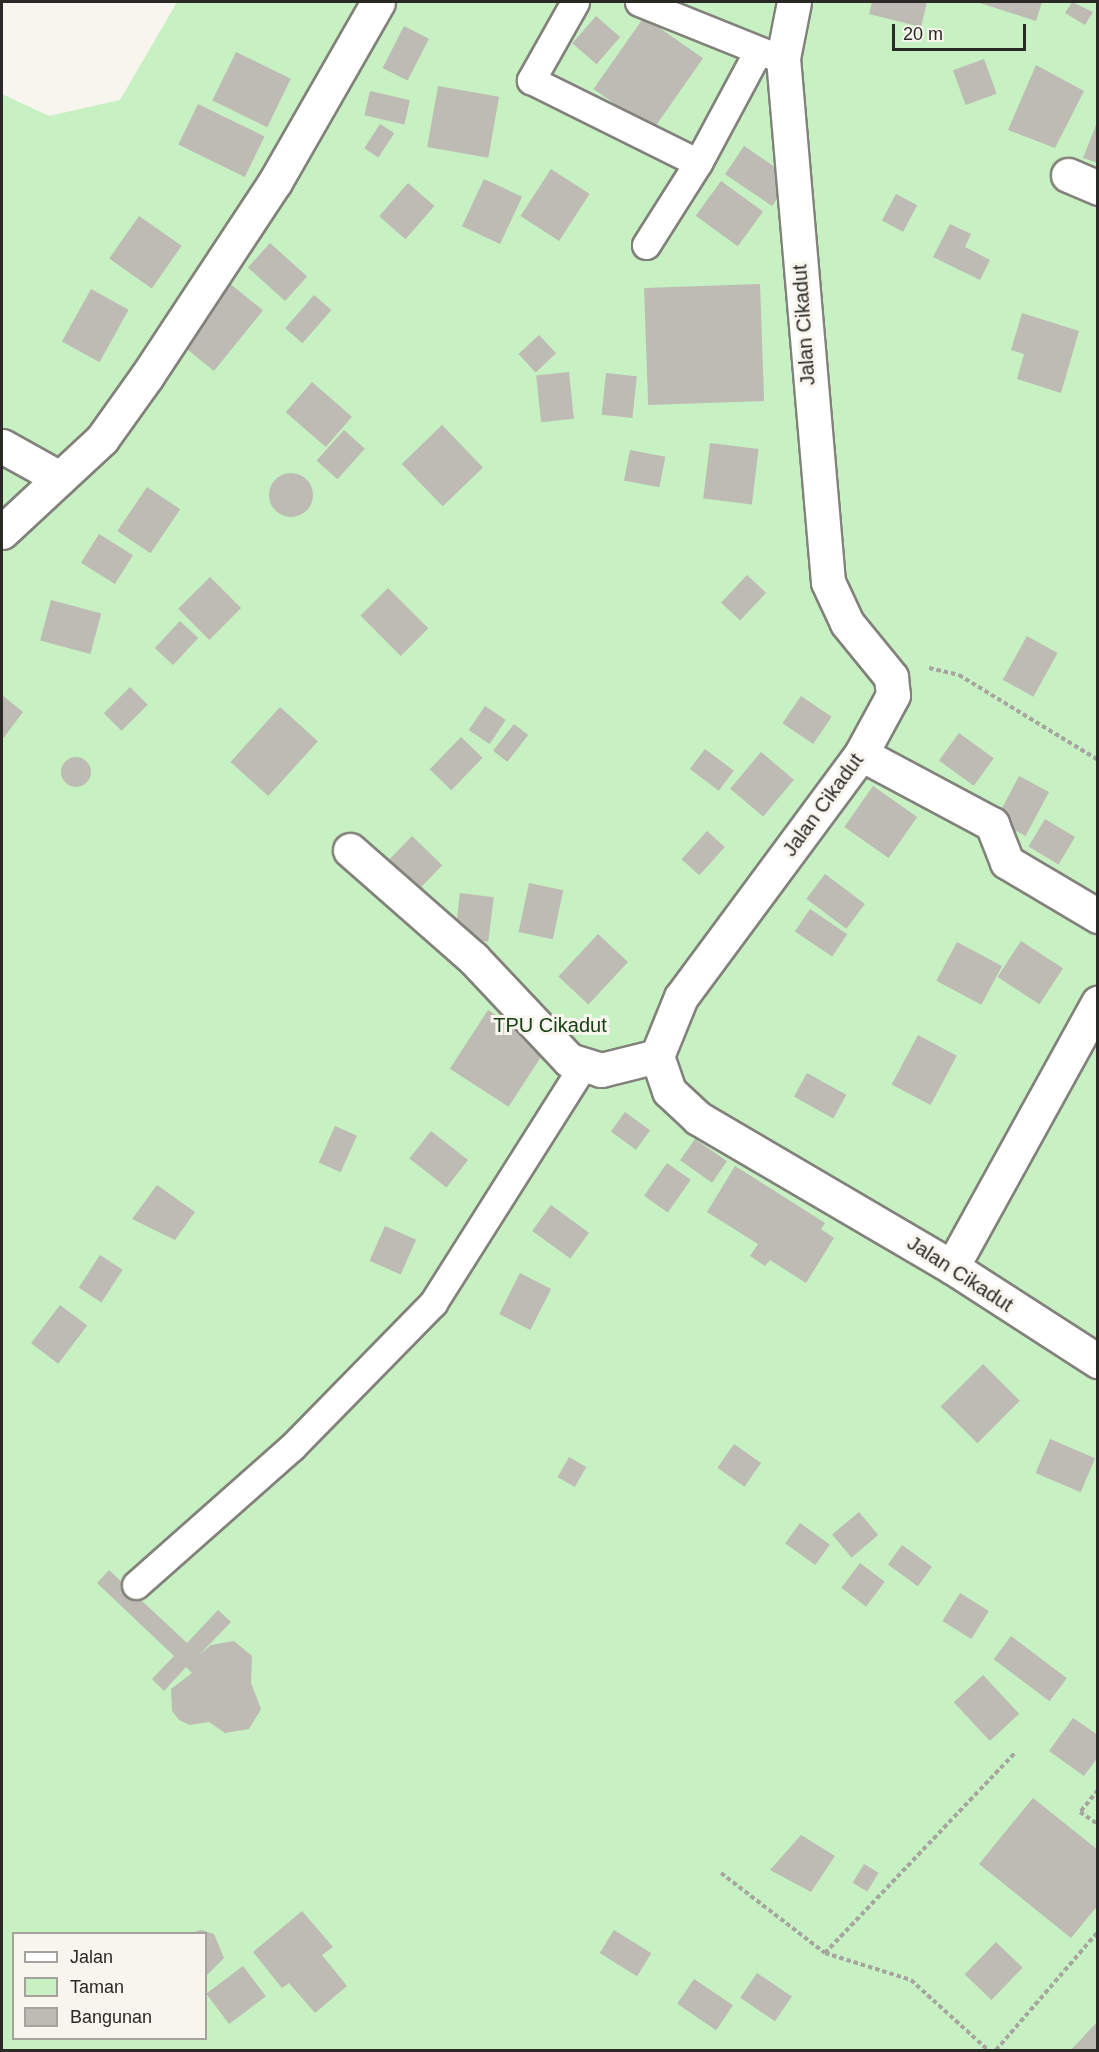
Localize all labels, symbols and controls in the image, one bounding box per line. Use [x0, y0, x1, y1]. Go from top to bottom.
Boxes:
scale bar [895, 12, 1028, 50]
text: 20 m [903, 24, 943, 44]
street label: Jalan Cikadut [788, 264, 820, 386]
street label: Jalan Cikadut [778, 749, 868, 861]
park label: TPU Cikadut [493, 1013, 607, 1037]
street label: Jalan Cikadut [903, 1231, 1017, 1317]
legend [12, 1932, 207, 2040]
text: Jalan [70, 1947, 113, 1967]
text: Taman [70, 1977, 124, 1997]
text: Bangunan [70, 2007, 152, 2027]

